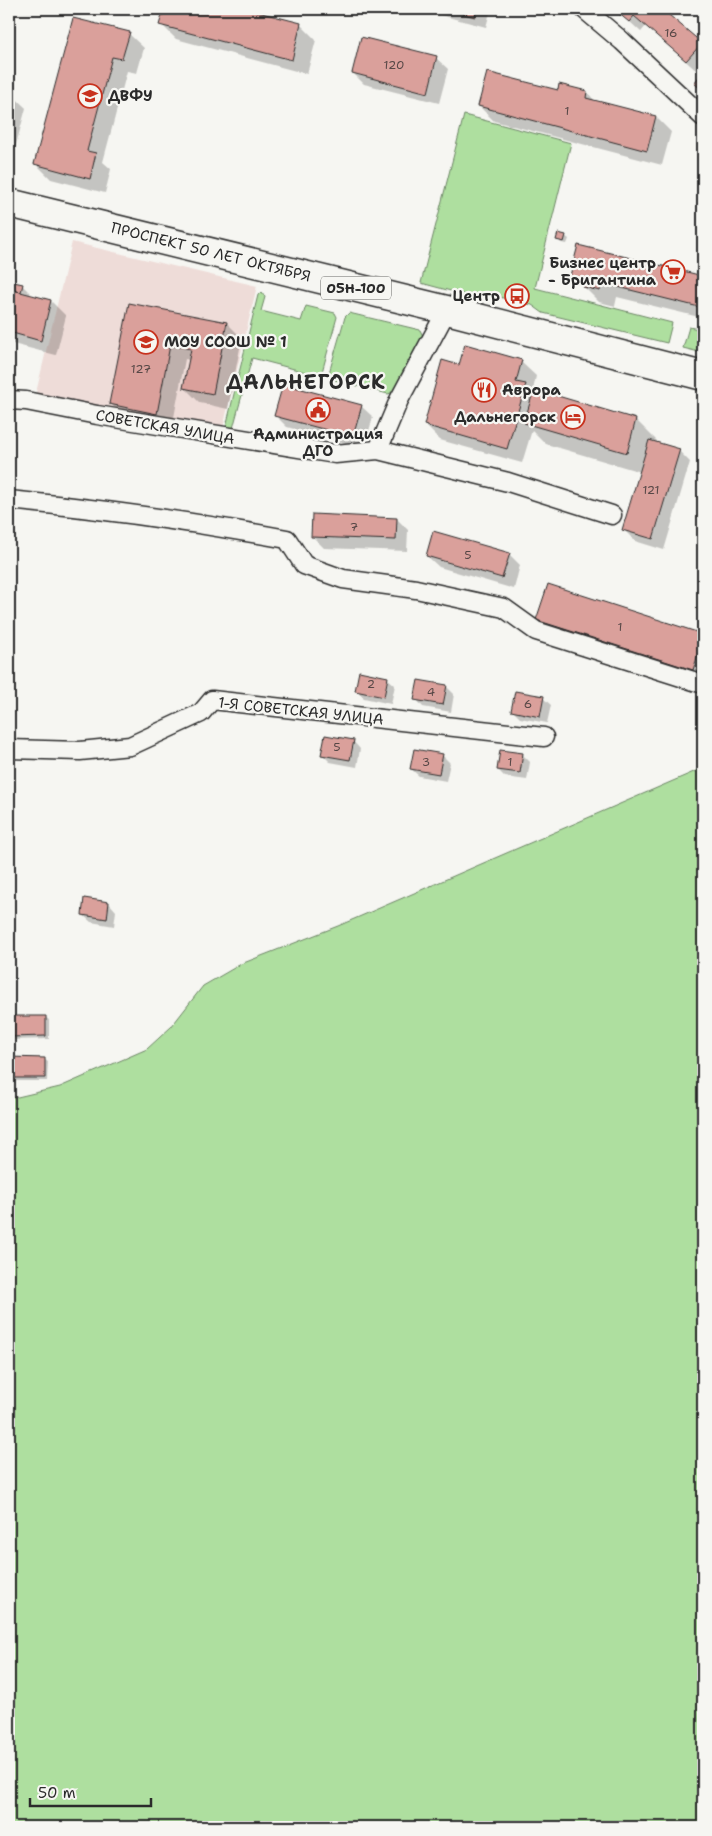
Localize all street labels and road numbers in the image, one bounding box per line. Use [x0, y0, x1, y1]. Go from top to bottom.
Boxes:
street label: ПРОСПЕКТ 50 ЛЕТ ОКТЯБРЯ [109, 217, 313, 287]
road number: 05Н-100 [321, 276, 391, 300]
street label: СОВЕТСКАЯ УЛИЦА [94, 405, 236, 449]
street label: 1-Я СОВЕТСКАЯ УЛИЦА [217, 692, 385, 730]

